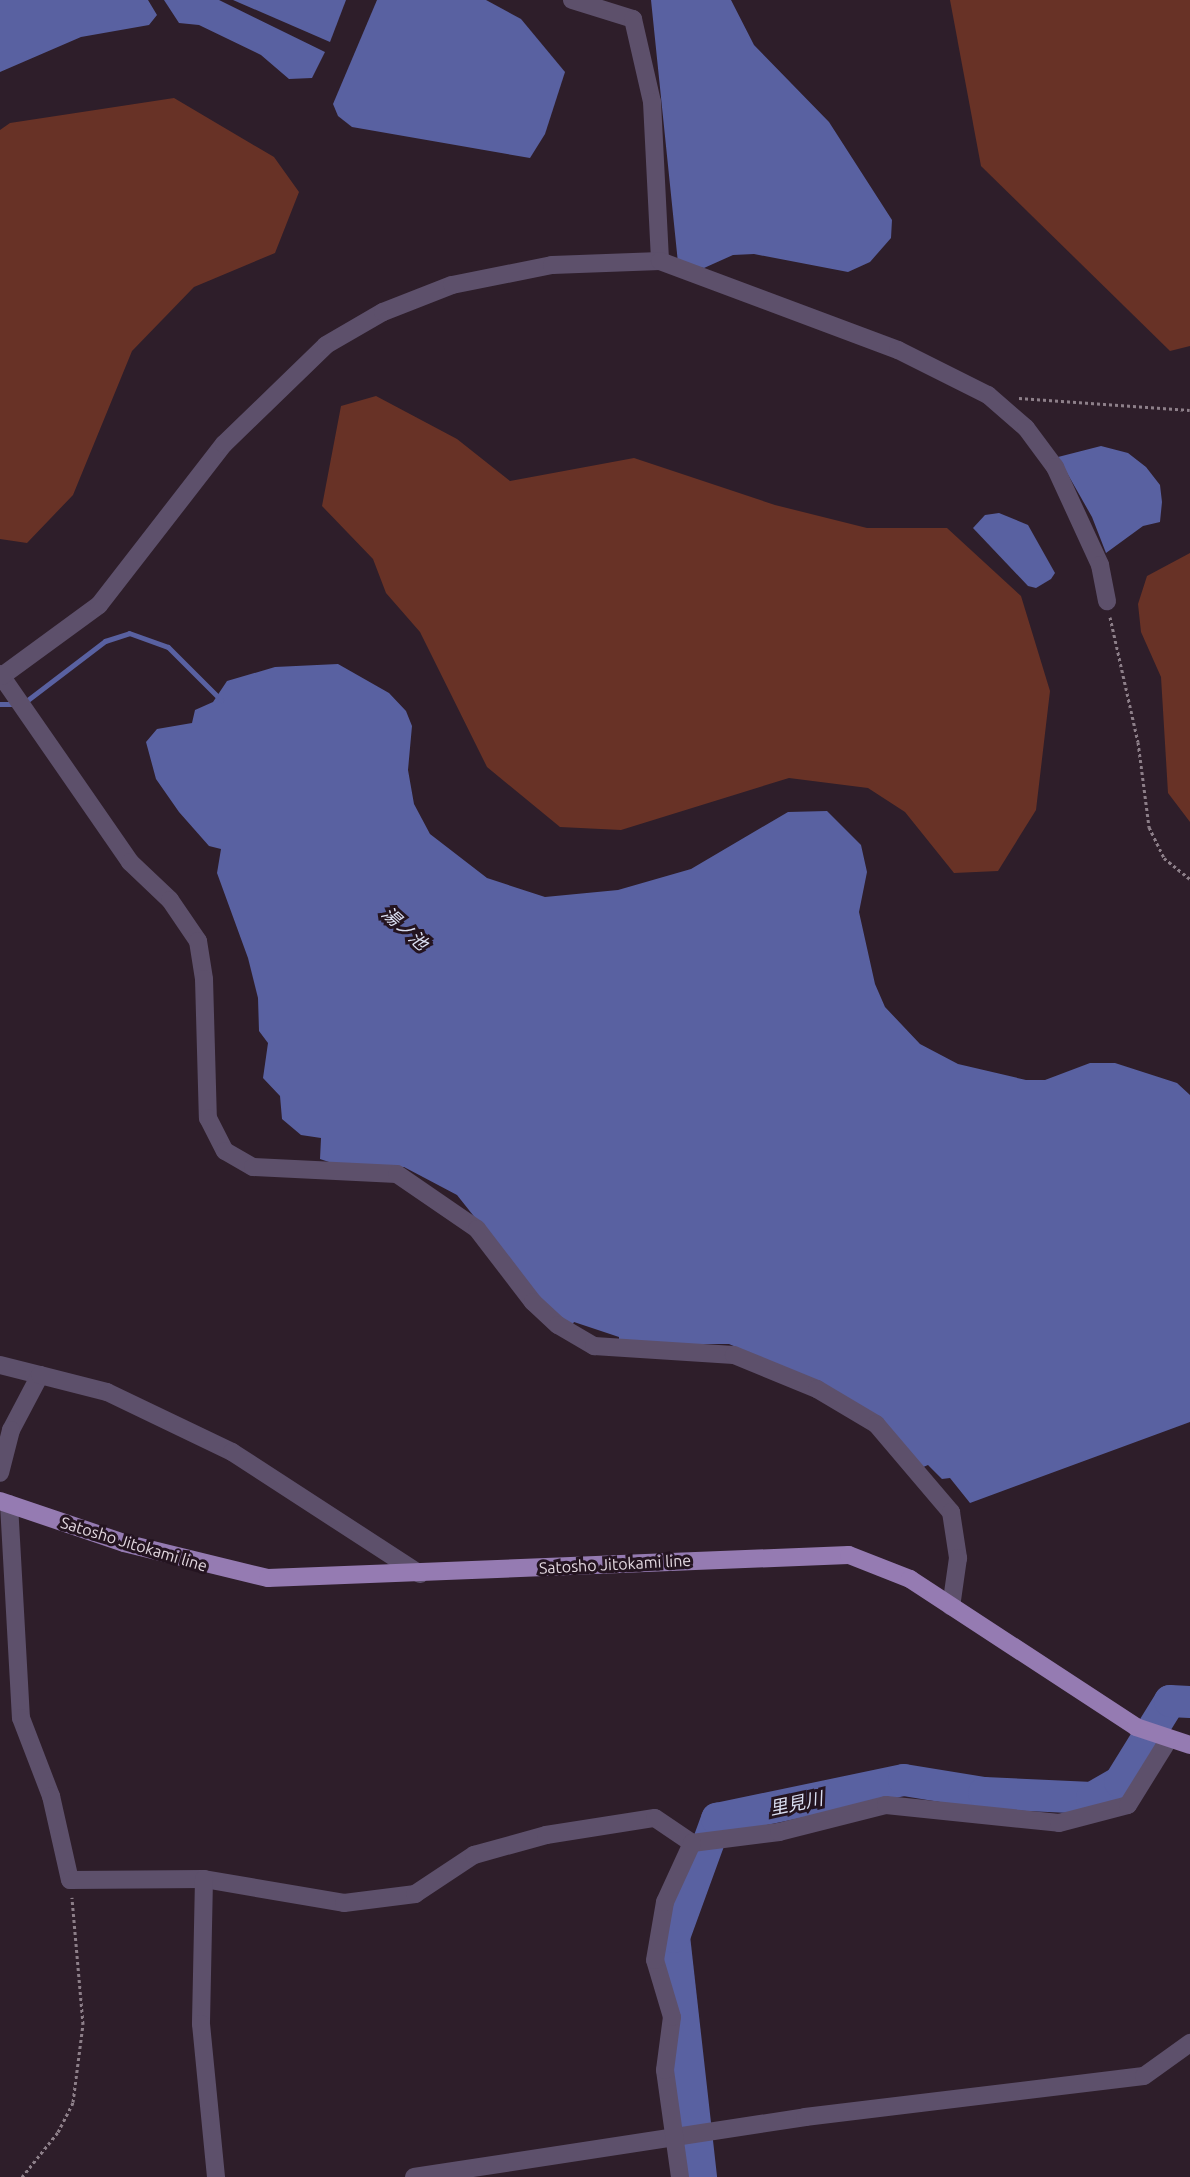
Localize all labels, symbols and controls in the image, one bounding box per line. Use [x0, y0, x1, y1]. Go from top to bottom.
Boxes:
water label: 湯ノ池 [378, 902, 432, 954]
street label: Satosho Jitokami line [58, 1513, 210, 1575]
street label: Satosho Jitokami line [538, 1550, 692, 1578]
water label: 里見川 [767, 1787, 825, 1819]

